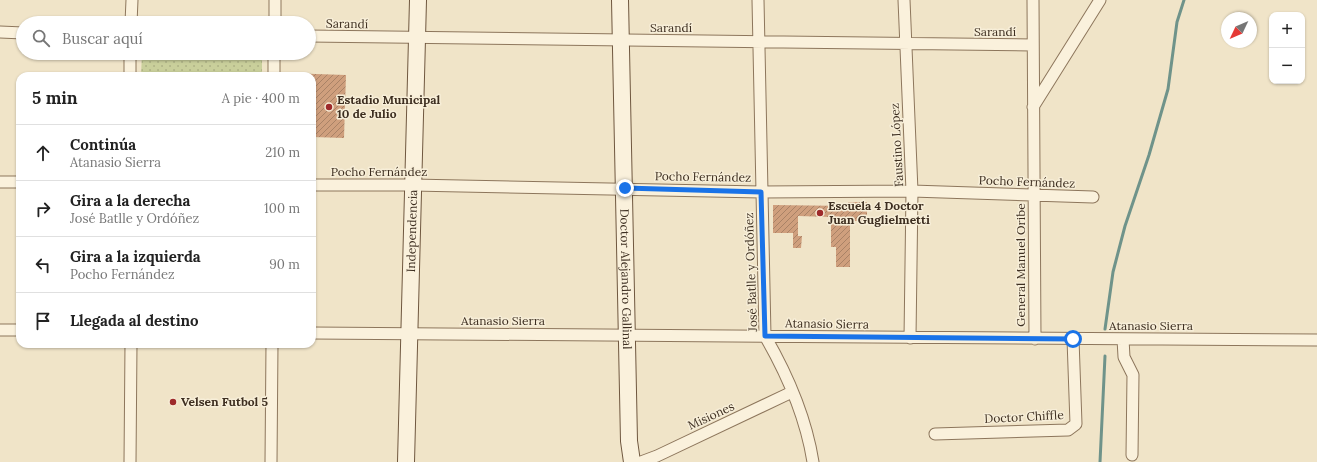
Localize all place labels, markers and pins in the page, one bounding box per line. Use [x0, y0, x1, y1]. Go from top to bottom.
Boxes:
place label: Estadio Municipal 10 de Julio [337, 92, 441, 121]
marker: Estadio Municipal 10 de Julio [324, 102, 334, 112]
place label: Escuela 4 Doctor Juan Guglielmetti [828, 198, 930, 227]
marker: Escuela 4 Doctor Juan Guglielmetti [815, 208, 825, 218]
place label: Velsen Futbol 5 [181, 394, 268, 409]
marker: Velsen Futbol 5 [168, 397, 178, 407]

